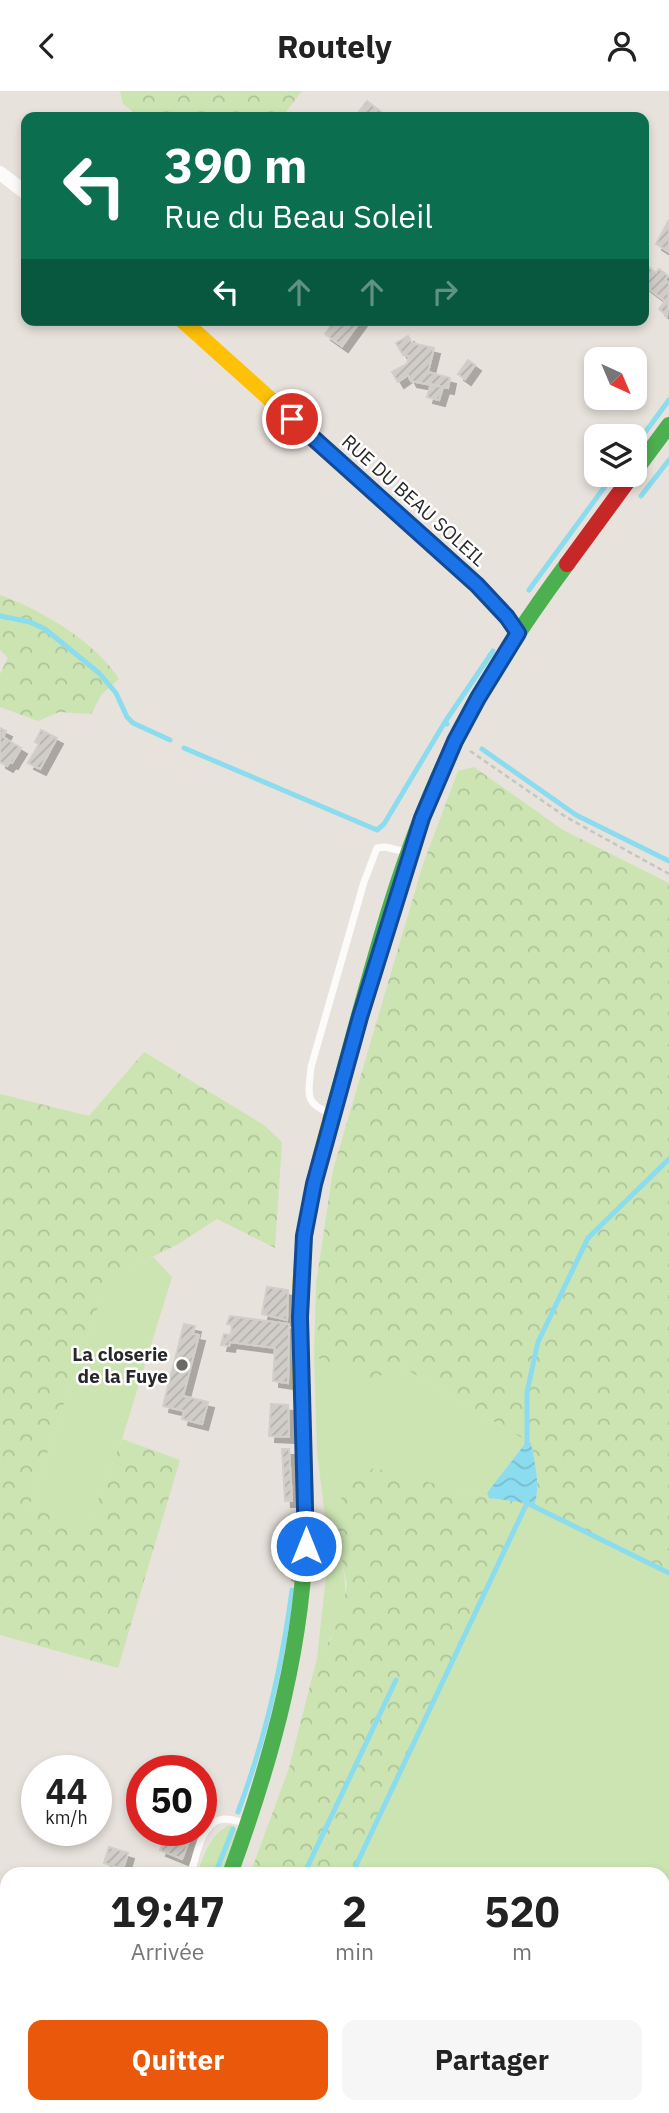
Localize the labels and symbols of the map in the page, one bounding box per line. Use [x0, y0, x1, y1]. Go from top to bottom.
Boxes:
north arrow [584, 347, 648, 409]
pin [262, 389, 322, 449]
street label: RUE DU BEAU SOLEIL [337, 429, 491, 571]
place label: La closerie de la Fuye [72, 1342, 168, 1388]
marker: La closerie de la Fuye [174, 1357, 190, 1373]
position arrow [269, 1509, 343, 1583]
speed limit sign: 50 [126, 1755, 217, 1846]

